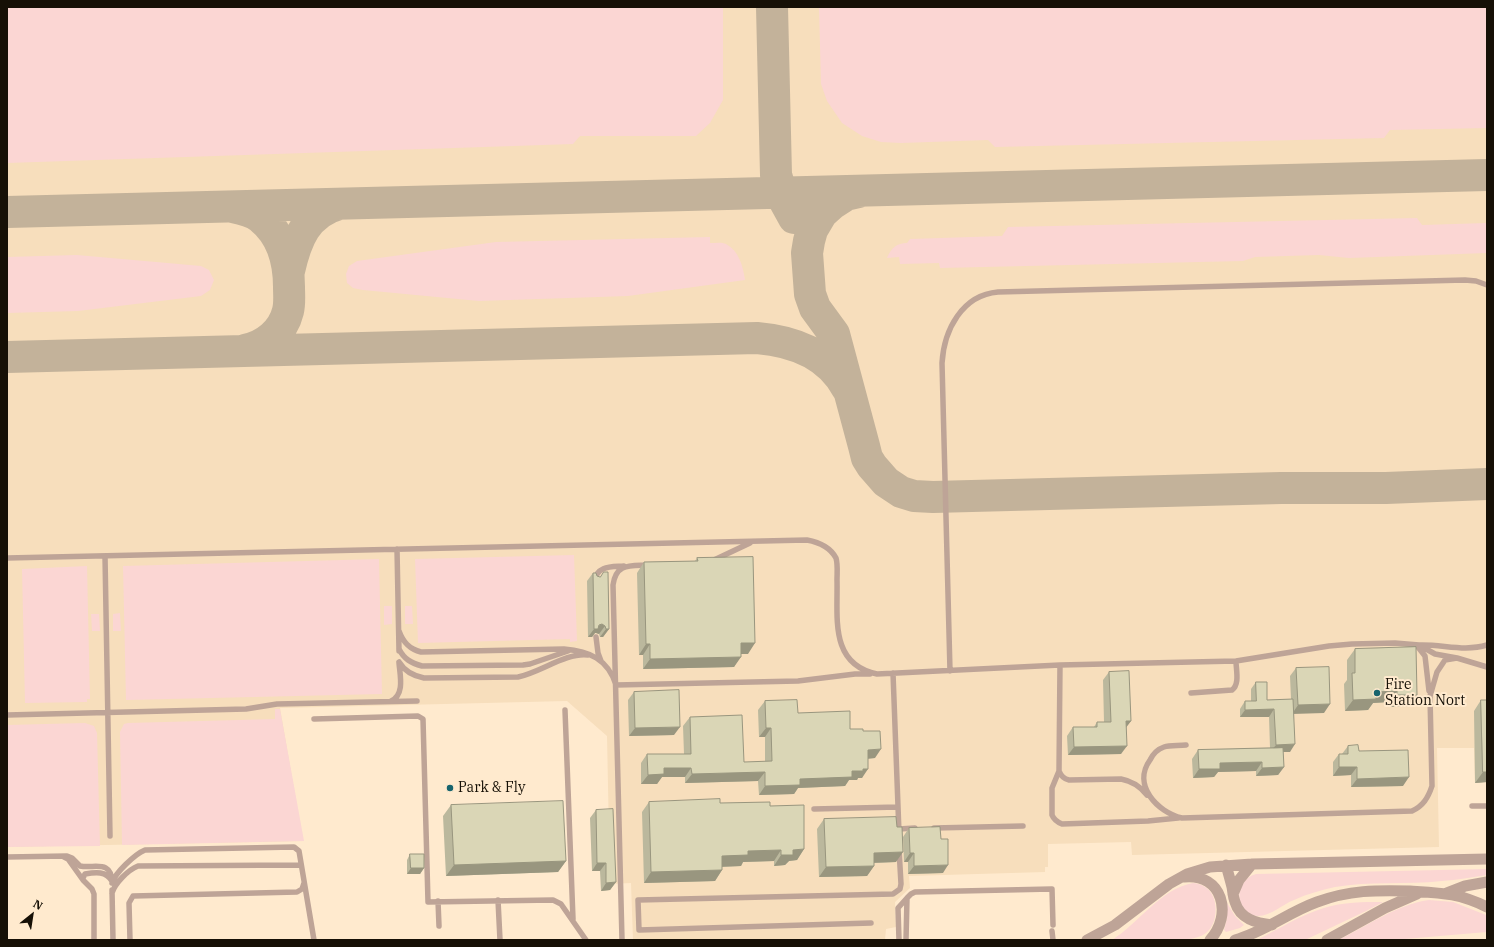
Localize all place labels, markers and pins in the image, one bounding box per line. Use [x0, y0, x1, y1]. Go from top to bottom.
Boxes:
place label: Fire Station Nort [1385, 677, 1465, 710]
marker: Fire Station Nort [1372, 688, 1382, 698]
place label: Park & Fly [458, 780, 525, 796]
marker: Park & Fly [445, 783, 455, 793]

